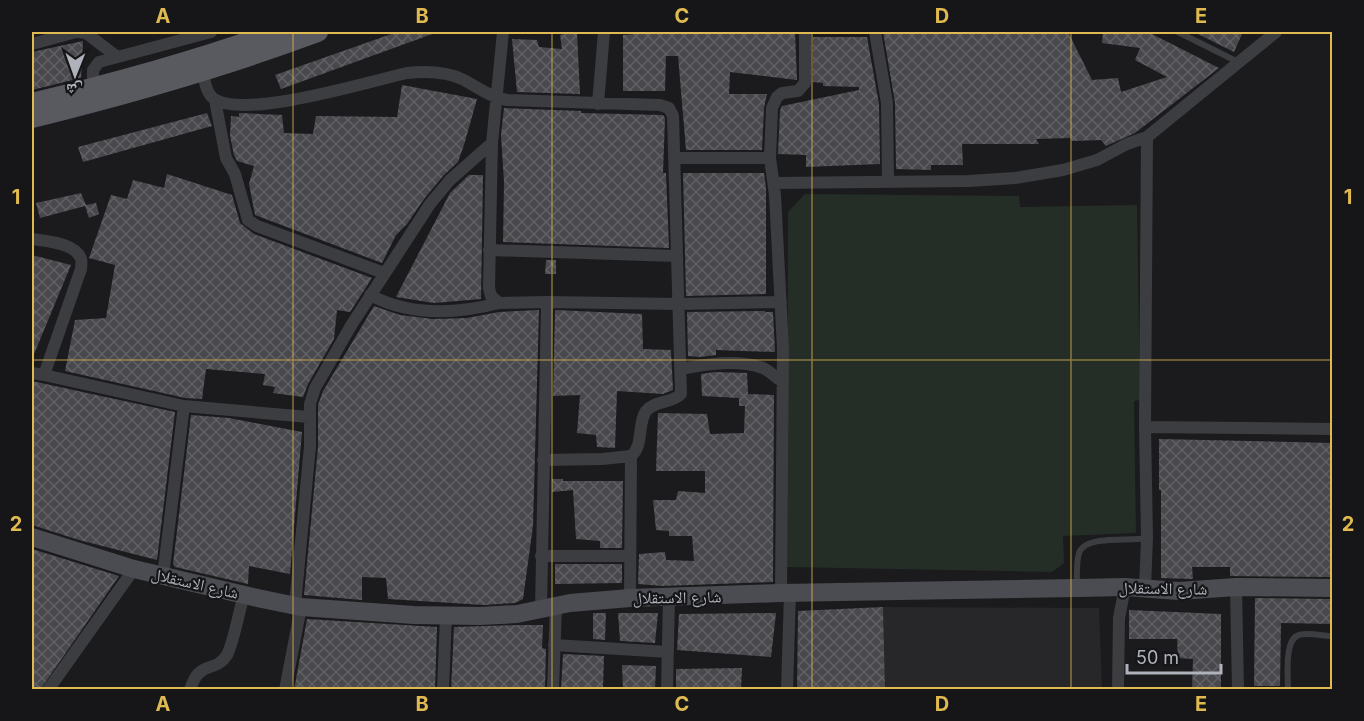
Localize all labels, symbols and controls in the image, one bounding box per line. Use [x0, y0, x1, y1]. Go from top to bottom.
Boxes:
text: A [156, 4, 171, 28]
text: B [415, 4, 429, 28]
text: C [675, 4, 689, 28]
text: D [935, 4, 949, 28]
text: E [1195, 4, 1207, 28]
north arrow [45, 45, 105, 105]
text: ش [66, 80, 83, 100]
text: 1 [12, 185, 20, 209]
text: 1 [1344, 185, 1352, 209]
text: 2 [10, 512, 22, 536]
text: 2 [1342, 512, 1354, 536]
street label: شارع الاستقلال [149, 563, 241, 604]
street label: شارع الاستقلال [1118, 577, 1208, 600]
street label: شارع الاستقلال [632, 586, 722, 609]
scale bar [1127, 637, 1222, 675]
text: 50 m [1136, 647, 1179, 668]
text: A [156, 692, 171, 716]
text: B [415, 692, 429, 716]
text: C [675, 692, 689, 716]
text: D [935, 692, 949, 716]
text: E [1195, 692, 1207, 716]

